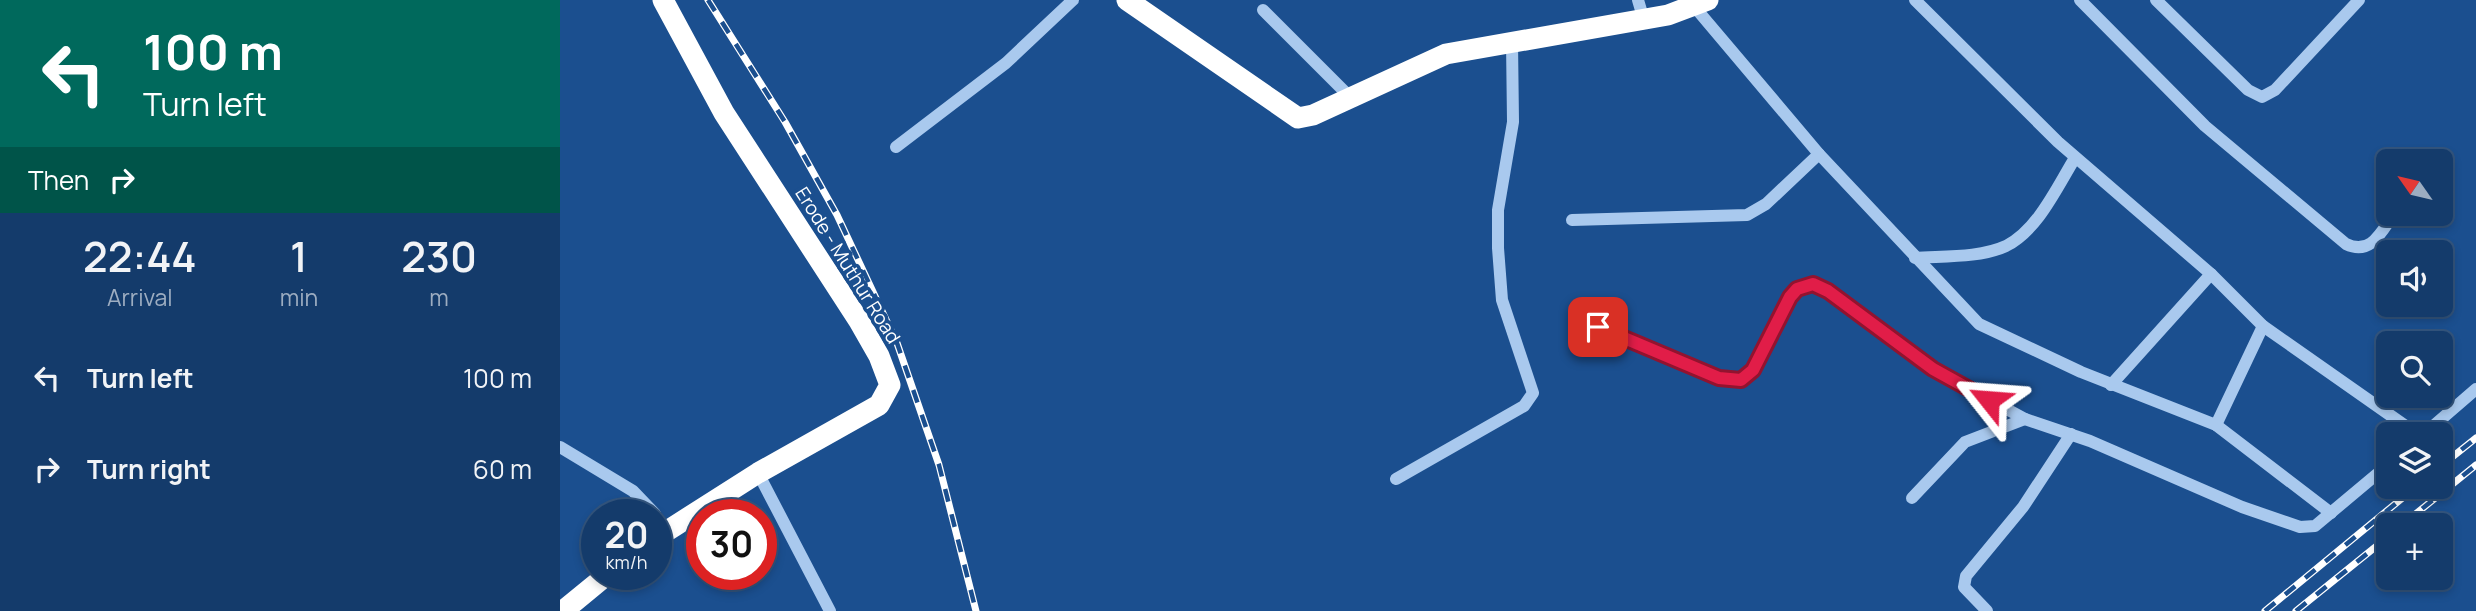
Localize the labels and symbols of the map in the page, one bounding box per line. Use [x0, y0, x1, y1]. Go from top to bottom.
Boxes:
north arrow [2376, 149, 2454, 226]
street label: Erode - Muthur Road [789, 182, 907, 348]
pin [1568, 297, 1628, 357]
position arrow [1952, 363, 2026, 437]
speed limit sign: 30 [686, 499, 777, 590]

